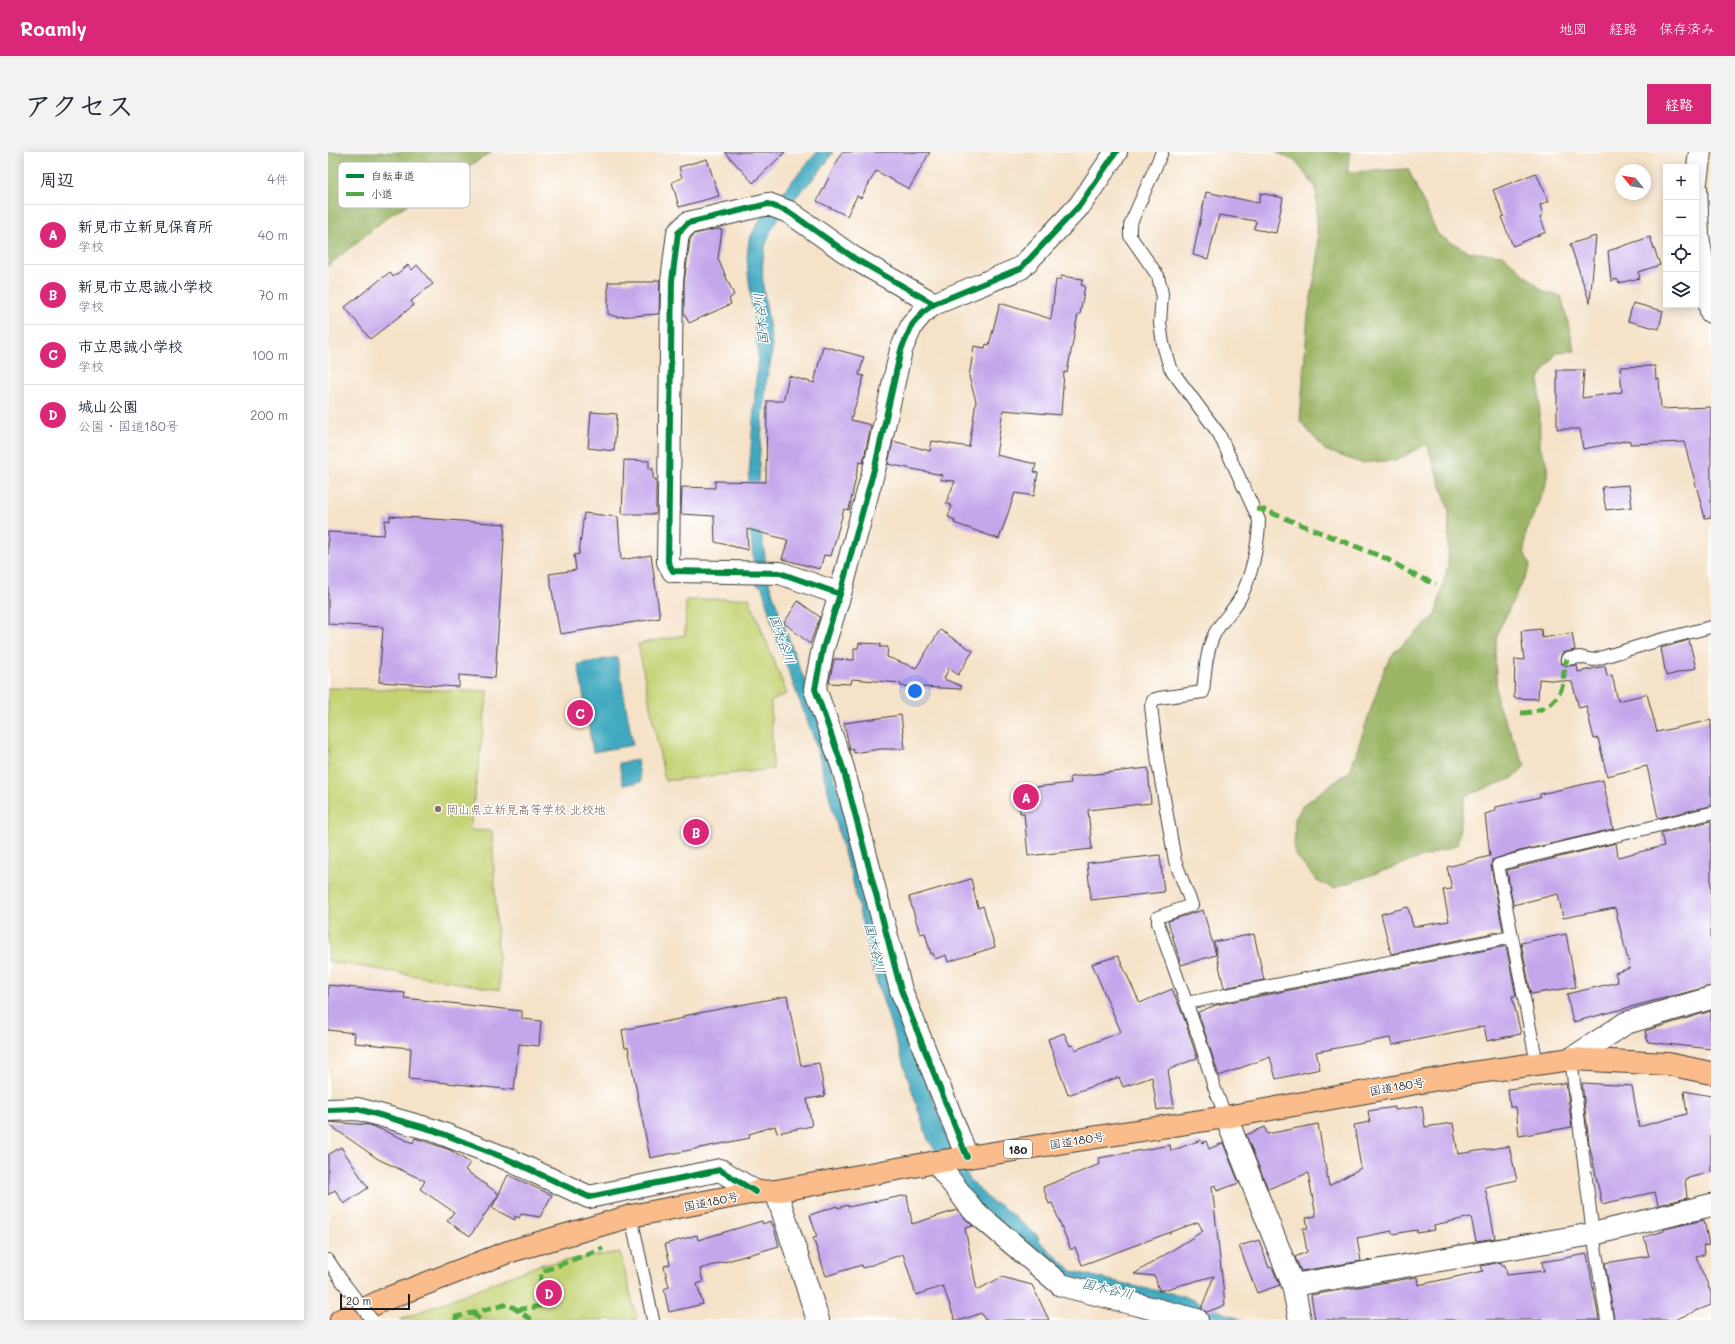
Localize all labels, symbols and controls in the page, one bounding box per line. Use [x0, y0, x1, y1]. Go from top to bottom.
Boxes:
text: Roamly [20, 16, 87, 41]
text: 地図 [1559, 19, 1587, 38]
text: 経路 [1609, 19, 1637, 38]
text: 保存済み [1659, 19, 1715, 38]
button: 経路 [1647, 84, 1711, 124]
text: アクセス [24, 87, 134, 123]
legend [338, 162, 470, 208]
north arrow [1615, 164, 1651, 200]
map controls [1663, 164, 1699, 308]
button: + [1663, 164, 1699, 200]
text: 周辺 [40, 168, 74, 190]
text: 自転車道 [371, 168, 415, 183]
text: 4件 [267, 170, 288, 187]
text: 小道 [371, 186, 393, 201]
button: − [1663, 200, 1699, 236]
text: 新見市立新見保育所 [78, 216, 213, 236]
text: A [48, 226, 58, 243]
text: 40 m [258, 226, 288, 243]
button: locate [1663, 236, 1699, 272]
text: 学校 [78, 237, 104, 254]
button: layers [1663, 272, 1699, 308]
text: 新見市立思誠小学校 [78, 276, 213, 296]
text: B [49, 286, 57, 303]
text: 70 m [258, 286, 288, 303]
water label: 国木谷川 [749, 292, 771, 346]
text: 学校 [78, 297, 104, 314]
text: 市立思誠小学校 [78, 336, 183, 356]
text: C [48, 346, 58, 363]
text: 100 m [252, 346, 288, 363]
text: 学校 [78, 357, 104, 374]
text: 城山公園 [78, 396, 138, 416]
text: D [48, 406, 58, 423]
text: 200 m [250, 406, 288, 423]
text: 公園 · 国道180号 [78, 417, 179, 434]
water label: 国木谷川 [766, 612, 800, 666]
your location [905, 681, 925, 701]
pin: C [567, 698, 593, 728]
pin: A [1013, 782, 1039, 812]
place label: 岡山県立新見高等学校 北校地 [446, 801, 606, 817]
marker: 岡山県立新見高等学校 北校地 [433, 804, 443, 814]
pin: B [683, 817, 709, 847]
water label: 国木谷川 [861, 921, 891, 975]
street label: 国道180号 [1368, 1073, 1426, 1099]
street label: 国道180号 [1048, 1128, 1106, 1152]
road number: 180 [1004, 1140, 1032, 1158]
street label: 国道180号 [682, 1188, 740, 1214]
water label: 国木谷川 [1081, 1274, 1135, 1302]
pin: D [536, 1278, 562, 1308]
scale bar [340, 1292, 410, 1311]
text: 20 m [346, 1293, 371, 1308]

